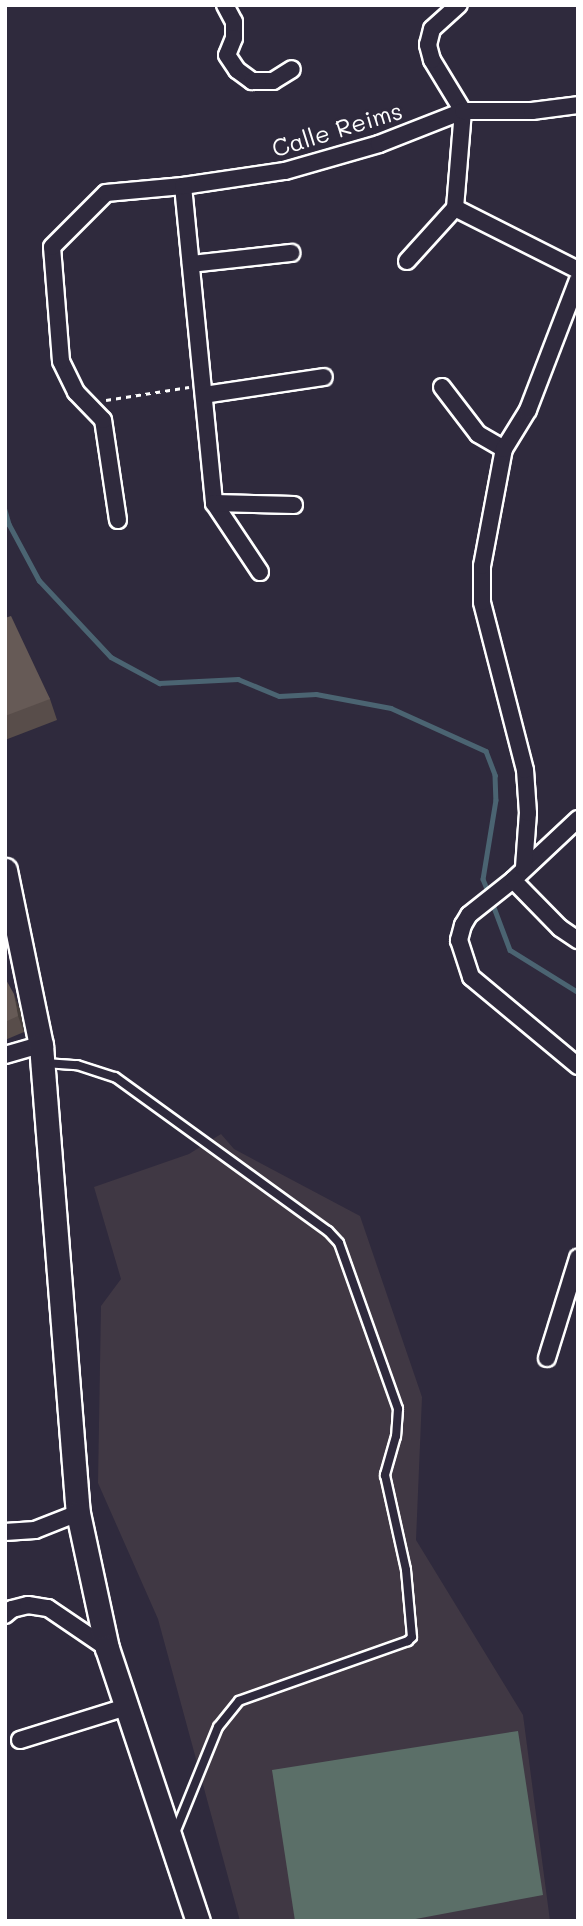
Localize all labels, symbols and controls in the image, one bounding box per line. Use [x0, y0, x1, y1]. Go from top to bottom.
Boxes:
street label: Calle Reims [268, 95, 406, 163]

